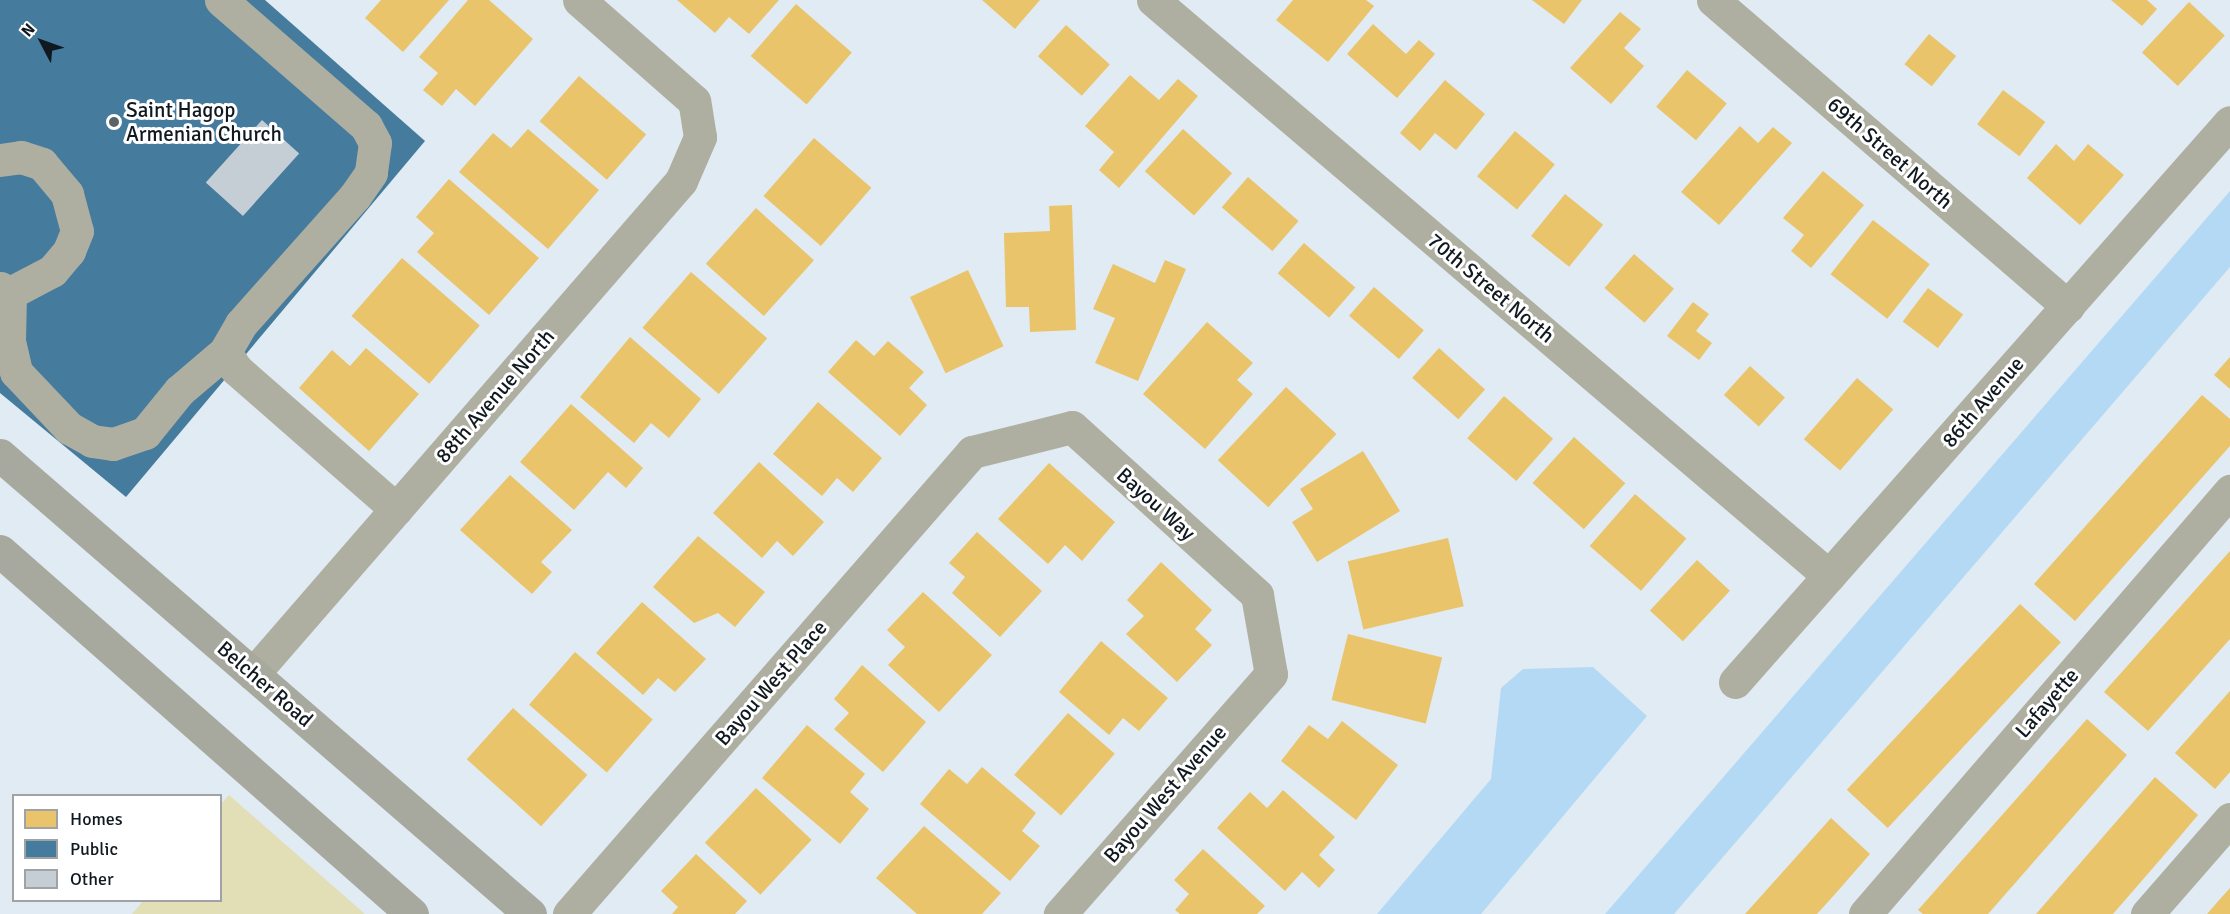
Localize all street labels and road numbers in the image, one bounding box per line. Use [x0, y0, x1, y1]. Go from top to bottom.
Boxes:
street label: 69th Street North [1822, 92, 1958, 214]
street label: 70th Street North [1423, 228, 1559, 348]
street label: 88th Avenue North [430, 324, 560, 468]
street label: 86th Avenue [1937, 352, 2029, 452]
street label: Bayou Way [1112, 462, 1200, 546]
street label: Bayou West Place [710, 615, 832, 751]
street label: Belcher Road [212, 636, 318, 732]
street label: Lafayette [2010, 663, 2084, 743]
street label: Bayou West Avenue [1098, 720, 1232, 868]

